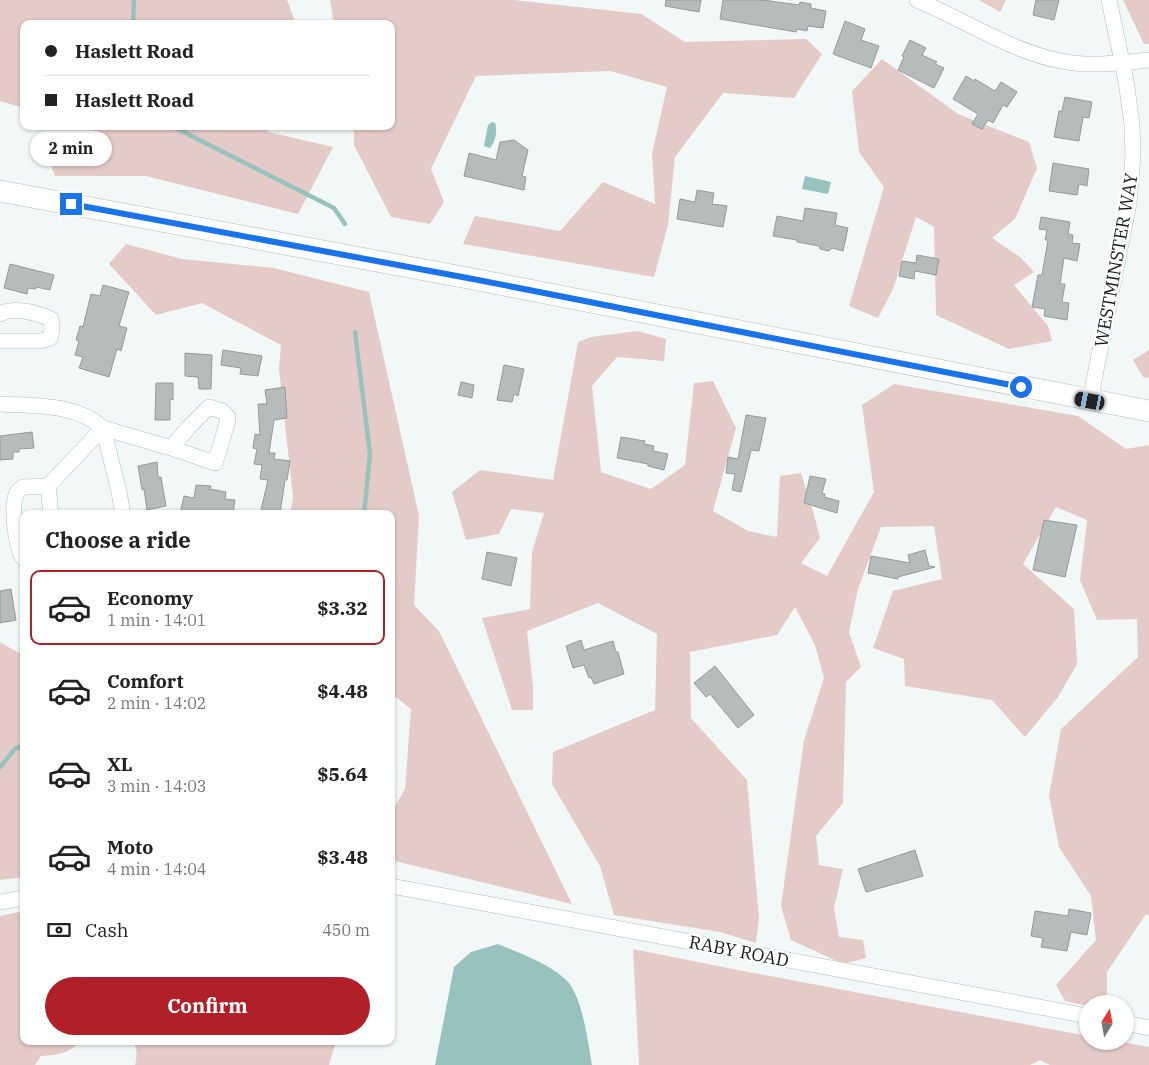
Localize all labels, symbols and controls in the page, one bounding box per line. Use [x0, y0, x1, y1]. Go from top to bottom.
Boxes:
text: Haslett Road [75, 39, 194, 63]
text: Haslett Road [75, 88, 194, 112]
callout: 2 min [30, 132, 112, 166]
text: 2 min [49, 138, 93, 158]
street label: WESTMINSTER WAY [1089, 171, 1143, 349]
route end [60, 193, 82, 215]
route start [1010, 376, 1032, 398]
car [1073, 391, 1106, 411]
text: Choose a ride [45, 525, 191, 554]
icon: car [47, 585, 92, 630]
text: Economy [107, 586, 193, 610]
text: $3.32 [317, 596, 368, 620]
text: 1 min · 14:01 [107, 610, 206, 630]
icon: car [47, 668, 92, 713]
text: Comfort [107, 669, 184, 693]
text: $4.48 [317, 679, 368, 703]
text: 2 min · 14:02 [107, 693, 206, 713]
icon: car [47, 751, 92, 796]
text: XL [107, 752, 133, 776]
text: $5.64 [317, 762, 368, 786]
text: 3 min · 14:03 [107, 776, 206, 796]
icon: car [47, 834, 92, 879]
text: Moto [107, 835, 153, 859]
text: $3.48 [317, 845, 368, 869]
text: 4 min · 14:04 [107, 859, 206, 879]
icon: cash [45, 916, 73, 944]
text: Cash [85, 918, 129, 942]
text: 450 m [322, 920, 370, 940]
street label: RABY ROAD [687, 930, 791, 972]
button: Confirm [45, 977, 370, 1035]
north arrow [1079, 995, 1134, 1050]
map controls [1079, 995, 1134, 1050]

